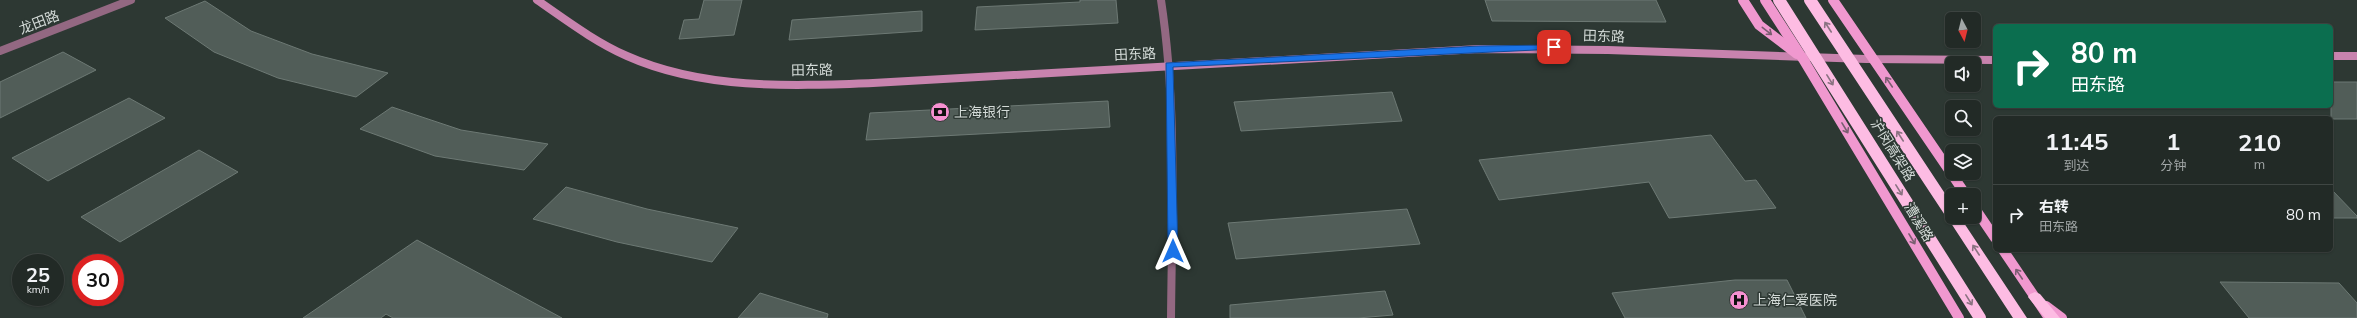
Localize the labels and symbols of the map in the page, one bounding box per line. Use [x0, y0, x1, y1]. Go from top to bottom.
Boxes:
street label: 龙田路 [16, 6, 62, 38]
north arrow [1945, 12, 1981, 48]
one-way arrow [1824, 22, 1832, 33]
street label: 田东路 [1583, 26, 1625, 46]
one-way arrow [1761, 26, 1772, 35]
pin [1537, 30, 1571, 64]
street label: 田东路 [1114, 44, 1156, 64]
street label: 田东路 [791, 61, 833, 79]
one-way arrow [1826, 74, 1834, 85]
one-way arrow [1885, 76, 1893, 87]
bank icon: 上海银行 [929, 101, 951, 123]
place label: 上海银行 [954, 103, 1010, 121]
street label: 沪闵高架路 [1867, 116, 1919, 184]
one-way arrow [1841, 122, 1849, 134]
one-way arrow [1895, 130, 1904, 141]
one-way arrow [1896, 184, 1904, 196]
street label: 漕溪路 [1900, 199, 1938, 245]
position arrow [1152, 230, 1194, 272]
one-way arrow [1908, 233, 1916, 244]
one-way arrow [1971, 245, 1980, 256]
speed limit sign: 30 [72, 254, 124, 306]
one-way arrow [2015, 268, 2023, 279]
hospital icon: 上海仁爱医院 [1728, 289, 1750, 311]
place label: 上海仁爱医院 [1753, 291, 1837, 309]
one-way arrow [1965, 294, 1973, 305]

